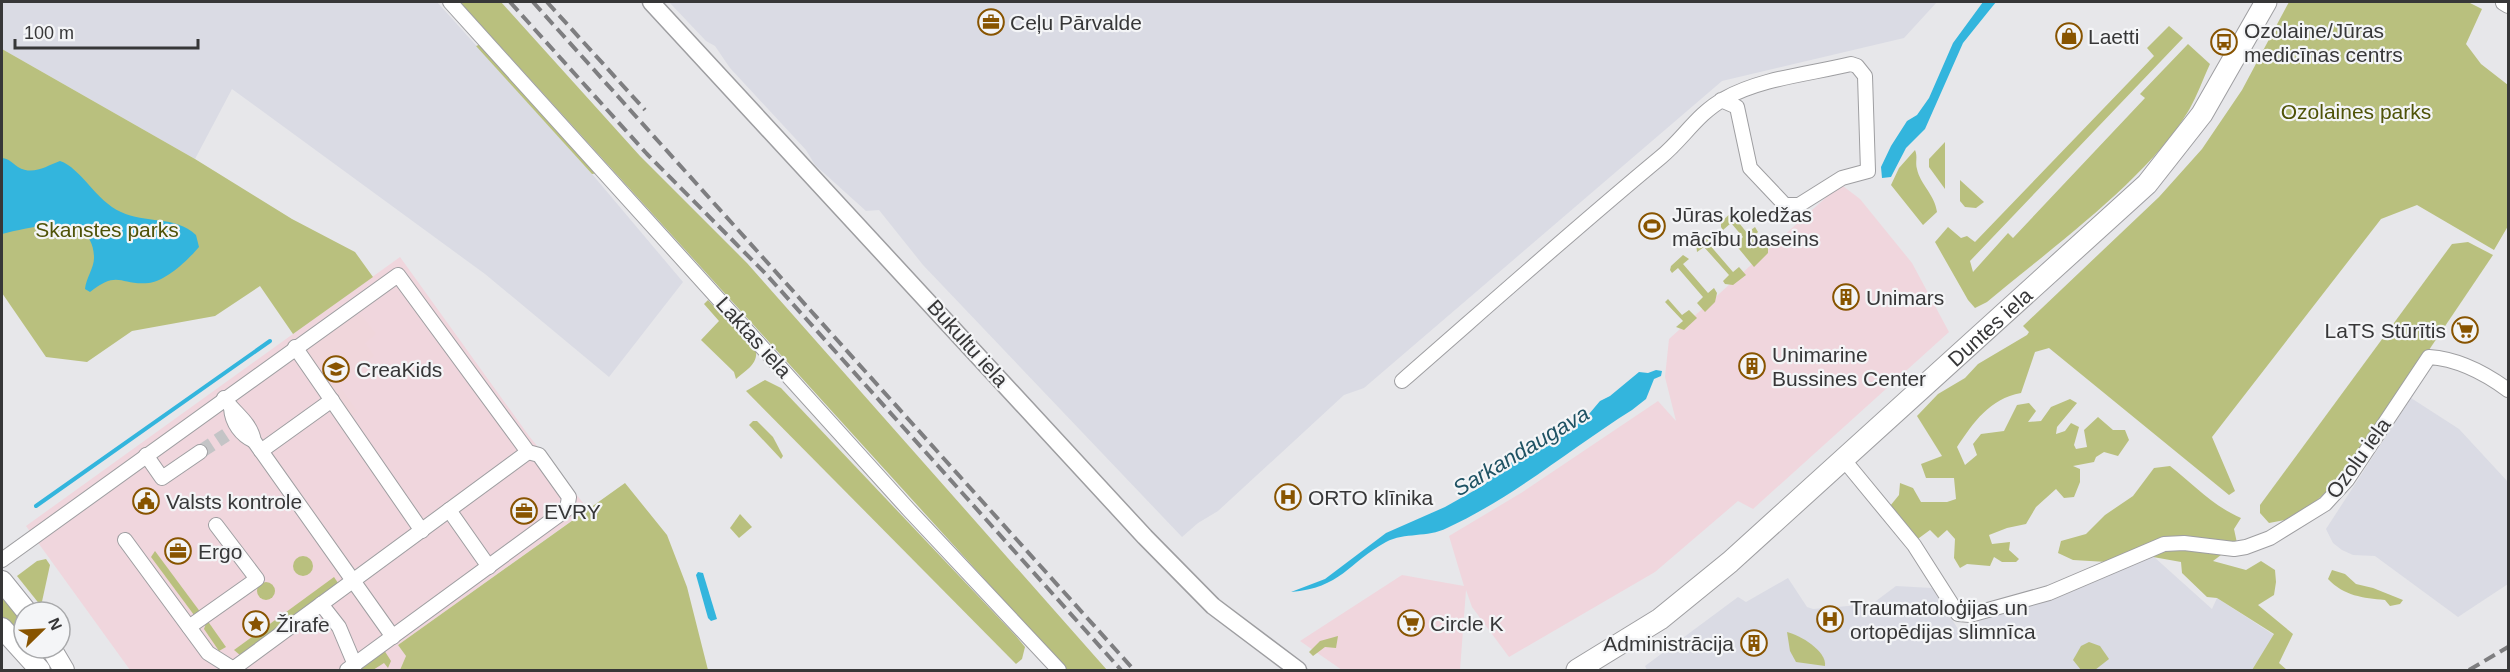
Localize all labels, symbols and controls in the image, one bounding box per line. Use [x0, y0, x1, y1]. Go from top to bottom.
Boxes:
office icon: Ceļu Pārvalde [976, 7, 1006, 37]
place label: Ceļu Pārvalde [1010, 11, 1142, 34]
scale bar [15, 12, 198, 50]
place label: Ozolaine/Jūras medicīnas centrs [2244, 19, 2403, 66]
shop icon: Laetti [2054, 21, 2084, 51]
text: 100 m [24, 23, 74, 43]
place label: Laetti [2088, 25, 2139, 48]
bus stop icon: Ozolaine/Jūras medicīnas centrs [2209, 27, 2239, 57]
park label: Ozolaines parks [2281, 100, 2431, 123]
place label: Jūras koledžas mācību baseins [1672, 203, 1819, 250]
sports icon: Jūras koledžas mācību baseins [1637, 211, 1667, 241]
park label: Skanstes parks [35, 218, 179, 241]
building icon: Unimars [1831, 282, 1861, 312]
street label: Duntes iela [1943, 283, 2036, 371]
place label: Unimars [1866, 286, 1944, 309]
street label: Laktas iela [712, 292, 796, 382]
street label: Bukultu iela [923, 295, 1013, 391]
supermarket icon: LaTS Stūrītis [2450, 315, 2480, 345]
place label: LaTS Stūrītis [2325, 319, 2446, 342]
place label: Unimarine Bussines Center [1772, 343, 1926, 390]
building icon: Unimarine Bussines Center [1737, 351, 1767, 381]
school or university icon: CreaKids [321, 354, 351, 384]
place label: CreaKids [356, 358, 442, 381]
water label: Sarkandaugava [1449, 401, 1593, 501]
street label: Ozolu iela [2321, 413, 2395, 503]
hospital icon: ORTO klīnika [1273, 482, 1303, 512]
public building icon: Valsts kontrole [131, 486, 161, 516]
place label: ORTO klīnika [1308, 486, 1434, 509]
place label: Valsts kontrole [166, 490, 302, 513]
office icon: EVRY [509, 496, 539, 526]
place label: EVRY [544, 500, 601, 523]
office icon: Ergo [163, 536, 193, 566]
place label: Ergo [198, 540, 242, 563]
place label: Traumatoloģijas un ortopēdijas slimnīca [1850, 596, 2036, 643]
north arrow [12, 600, 72, 660]
hospital icon: Traumatoloģijas un ortopēdijas slimnīca [1815, 604, 1845, 634]
supermarket icon: Circle K [1396, 608, 1426, 638]
place icon: Žirafe [241, 609, 271, 639]
place label: Circle K [1430, 612, 1504, 635]
place label: Žirafe [276, 613, 330, 636]
text: N [45, 615, 65, 633]
building icon: Administrācija [1739, 628, 1769, 658]
place label: Administrācija [1603, 632, 1734, 655]

